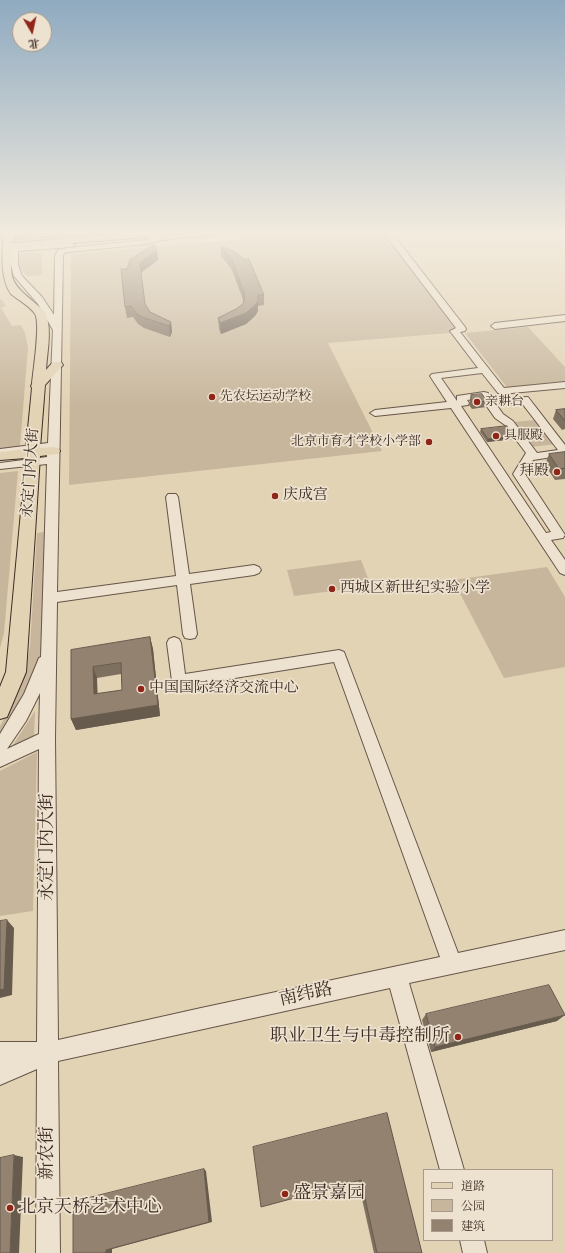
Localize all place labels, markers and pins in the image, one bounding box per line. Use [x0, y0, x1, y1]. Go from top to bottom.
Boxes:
place label: 先农坛运动学校 [220, 389, 311, 405]
marker: 先农坛运动学校 [207, 392, 217, 402]
place label: 亲耕台 [485, 394, 524, 410]
marker: 亲耕台 [472, 397, 482, 407]
place label: 具服殿 [504, 428, 543, 444]
marker: 具服殿 [491, 431, 501, 441]
place label: 北京市育才学校小学部 [291, 434, 421, 450]
marker: 北京市育才学校小学部 [424, 437, 434, 447]
place label: 拜殿 [519, 463, 549, 481]
marker: 拜殿 [552, 467, 562, 477]
place label: 庆成宫 [283, 487, 328, 505]
marker: 庆成宫 [270, 491, 280, 501]
place label: 西城区新世纪实验小学 [340, 580, 490, 598]
marker: 西城区新世纪实验小学 [327, 584, 337, 594]
place label: 中国国际经济交流中心 [149, 680, 299, 698]
marker: 中国国际经济交流中心 [136, 684, 146, 694]
place label: 职业卫生与中毒控制所 [270, 1026, 450, 1048]
marker: 职业卫生与中毒控制所 [453, 1032, 463, 1042]
place label: 盛景嘉园 [293, 1183, 365, 1205]
marker: 盛景嘉园 [280, 1189, 290, 1199]
place label: 北京天桥艺术中心 [18, 1197, 162, 1219]
marker: 北京天桥艺术中心 [5, 1203, 15, 1213]

